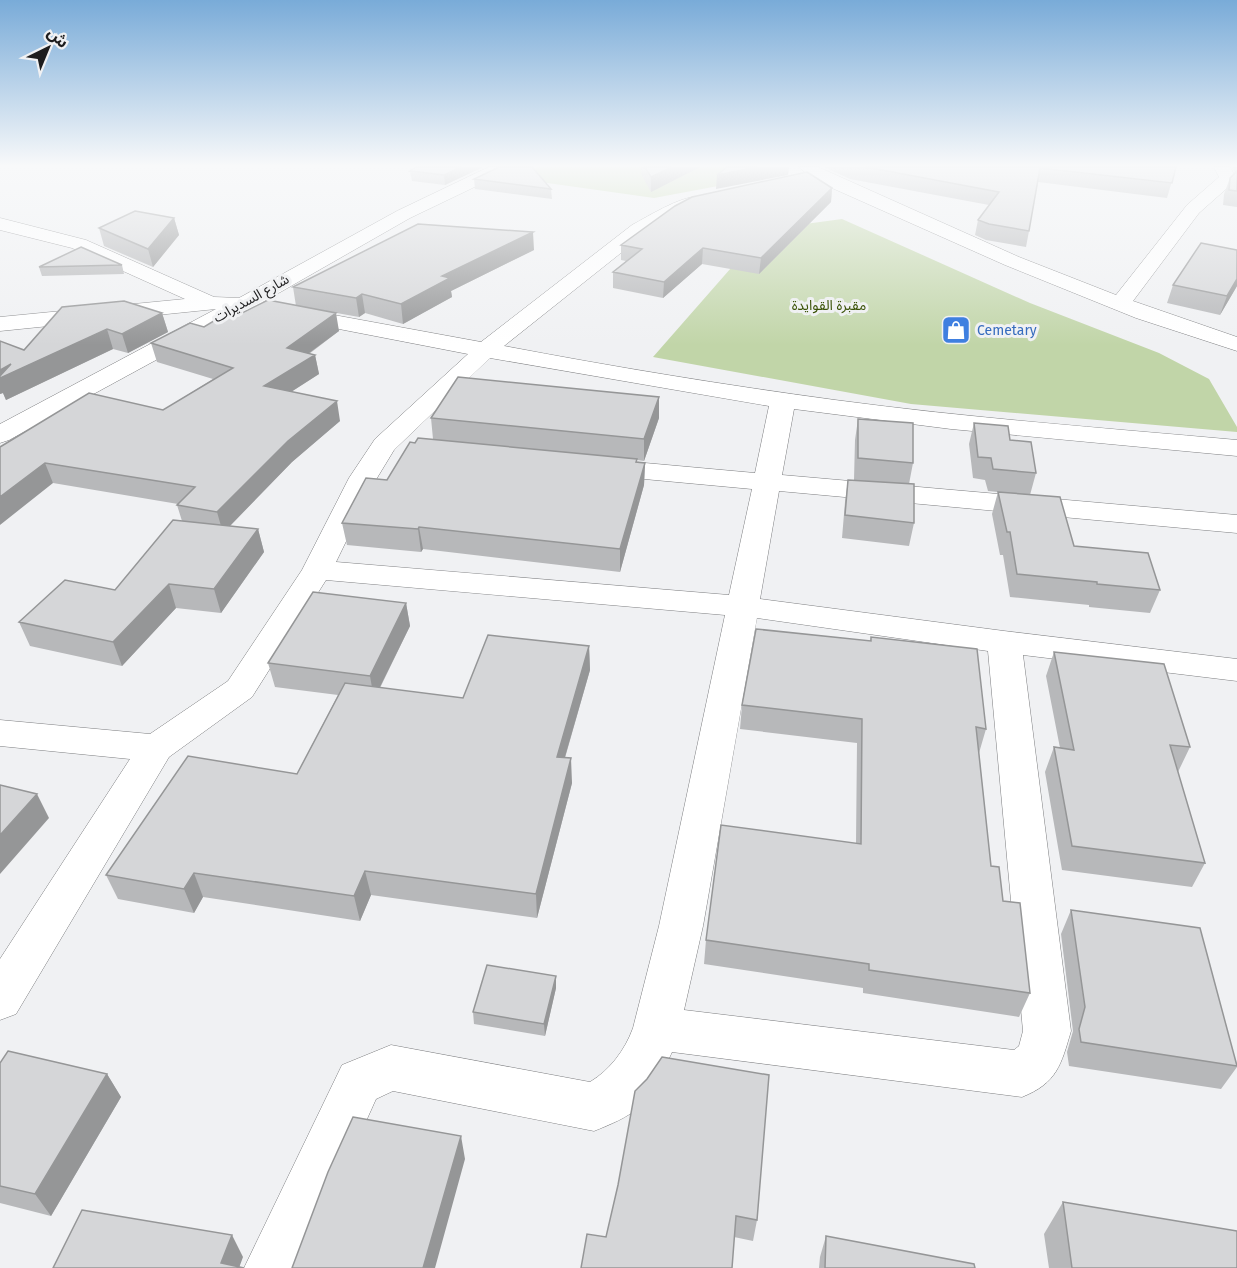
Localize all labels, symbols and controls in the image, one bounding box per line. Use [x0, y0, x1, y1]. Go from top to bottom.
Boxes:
north arrow [18, 18, 78, 78]
text: ش [43, 23, 72, 52]
street label: شارع السديرات [210, 271, 293, 328]
park label: مقبرة القوايدة [792, 297, 866, 314]
shop icon: Cemetary [940, 314, 972, 346]
place label: Cemetary [977, 322, 1037, 339]

